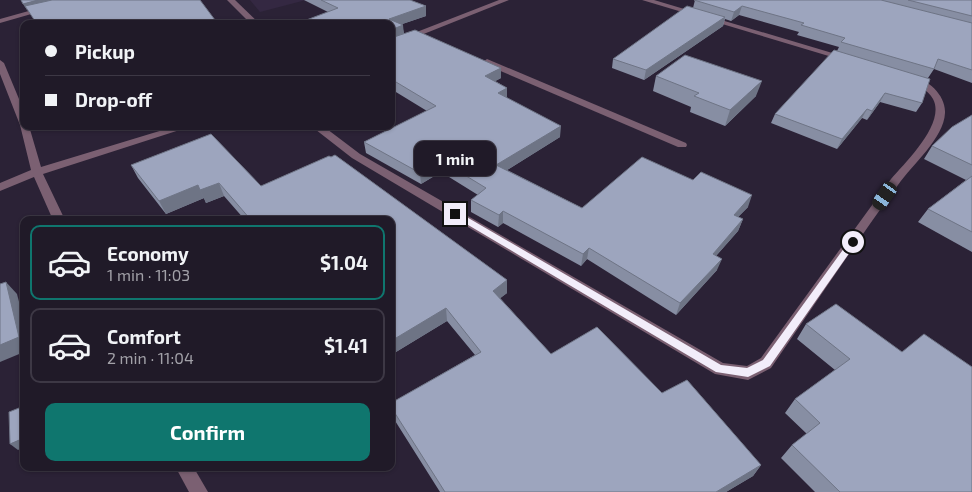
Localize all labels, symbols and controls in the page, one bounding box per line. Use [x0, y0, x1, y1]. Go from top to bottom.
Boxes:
text: Pickup [75, 40, 135, 63]
text: Drop-off [75, 88, 152, 111]
callout: 1 min [414, 142, 496, 176]
text: 1 min [436, 149, 474, 168]
car [870, 179, 899, 213]
route end [444, 203, 466, 225]
route start [842, 231, 864, 253]
icon: car [47, 240, 92, 285]
text: Economy [107, 242, 189, 265]
text: $1.04 [320, 251, 368, 274]
text: 1 min · 11:03 [107, 265, 190, 284]
icon: car [47, 323, 92, 368]
text: Comfort [107, 325, 181, 348]
text: $1.41 [324, 334, 368, 357]
text: 2 min · 11:04 [107, 348, 194, 367]
button: Confirm [45, 403, 370, 461]

